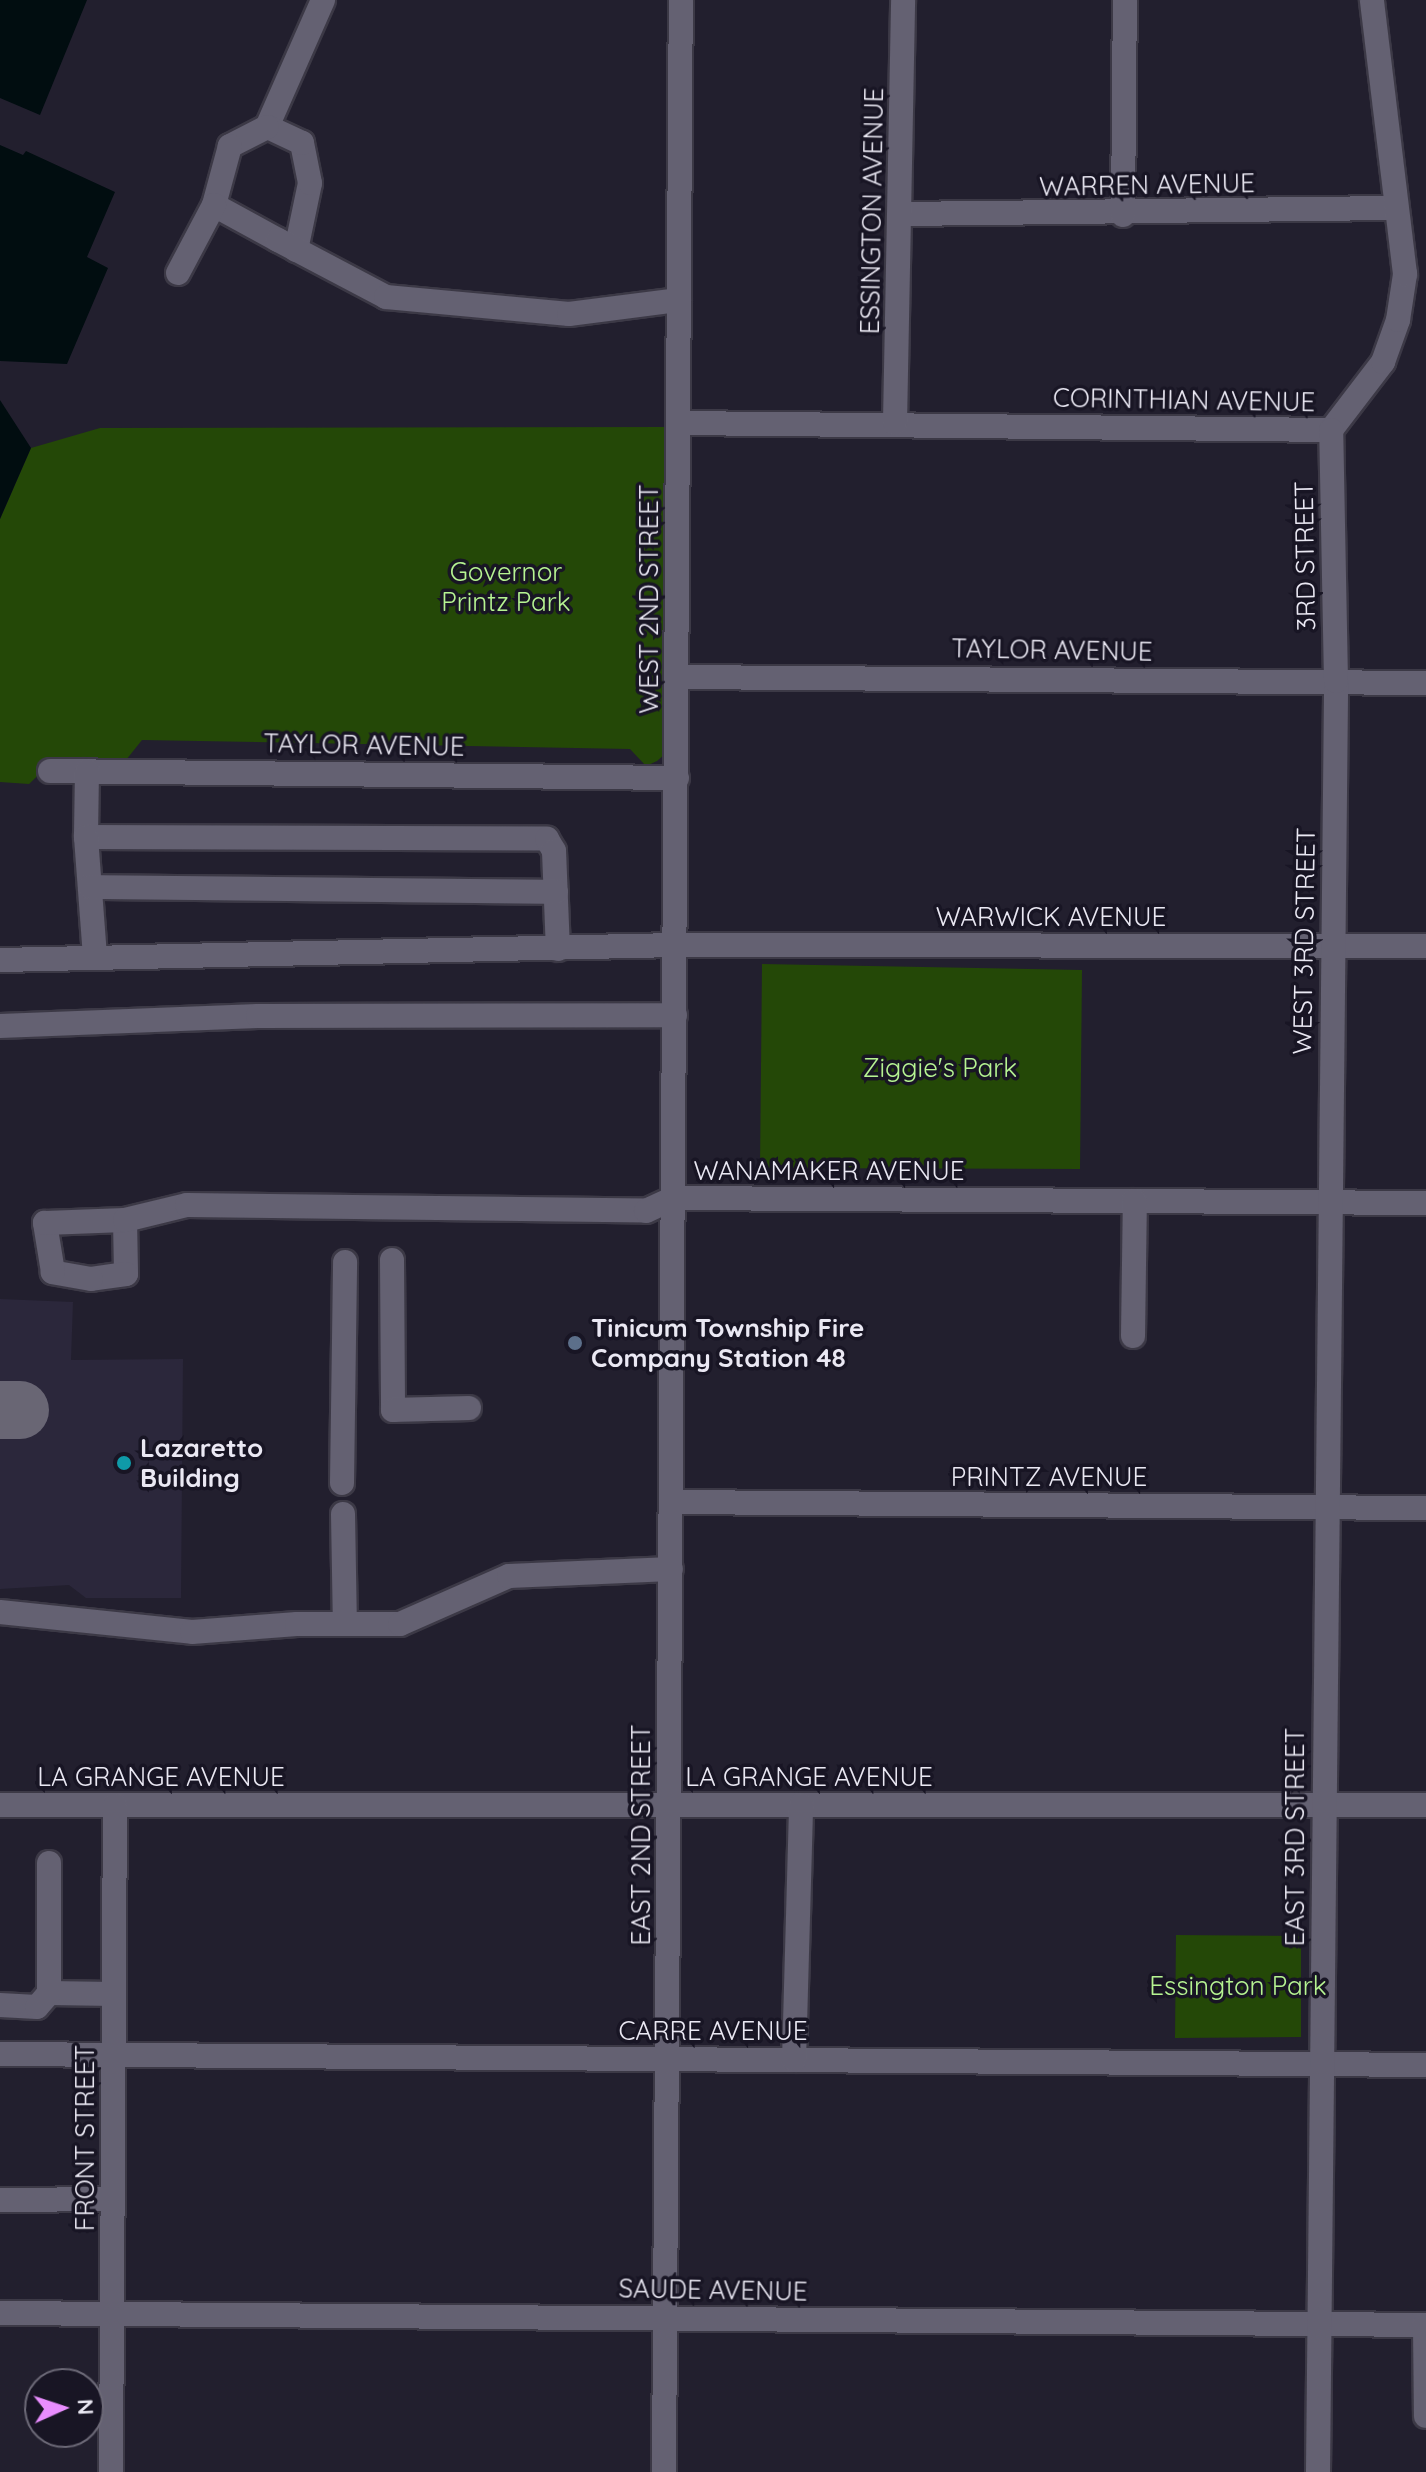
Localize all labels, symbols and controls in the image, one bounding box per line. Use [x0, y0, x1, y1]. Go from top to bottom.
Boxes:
street label: ESSINGTON AVENUE [854, 87, 890, 335]
street label: WARREN AVENUE [1039, 168, 1255, 202]
street label: CORINTHIAN AVENUE [1053, 382, 1315, 418]
street label: 3RD STREET [1288, 481, 1322, 631]
street label: WEST 2ND STREET [633, 484, 665, 714]
park label: Governor Printz Park [441, 556, 571, 618]
street label: TAYLOR AVENUE [951, 633, 1153, 667]
street label: TAYLOR AVENUE [263, 728, 465, 762]
street label: WEST 3RD STREET [1286, 827, 1322, 1055]
street label: WARWICK AVENUE [936, 901, 1166, 933]
park label: Ziggie's Park [863, 1052, 1017, 1084]
street label: WANAMAKER AVENUE [694, 1155, 964, 1187]
place label: Tinicum Township Fire Company Station 48 [591, 1312, 864, 1374]
marker: Tinicum Township Fire Company Station 48 [566, 1334, 584, 1352]
place label: Lazaretto Building [140, 1432, 263, 1494]
marker: Lazaretto Building [115, 1454, 133, 1472]
street label: PRINTZ AVENUE [951, 1461, 1147, 1493]
street label: EAST 2ND STREET [625, 1724, 657, 1946]
street label: EAST 3RD STREET [1279, 1728, 1311, 1946]
street label: LA GRANGE AVENUE [37, 1761, 285, 1793]
street label: LA GRANGE AVENUE [685, 1761, 933, 1793]
park label: Essington Park [1149, 1970, 1327, 2002]
street label: CARRE AVENUE [618, 2015, 808, 2047]
street label: FRONT STREET [69, 2045, 101, 2231]
street label: SAUDE AVENUE [618, 2273, 808, 2307]
north arrow [24, 2368, 104, 2448]
text: N [72, 2398, 100, 2416]

